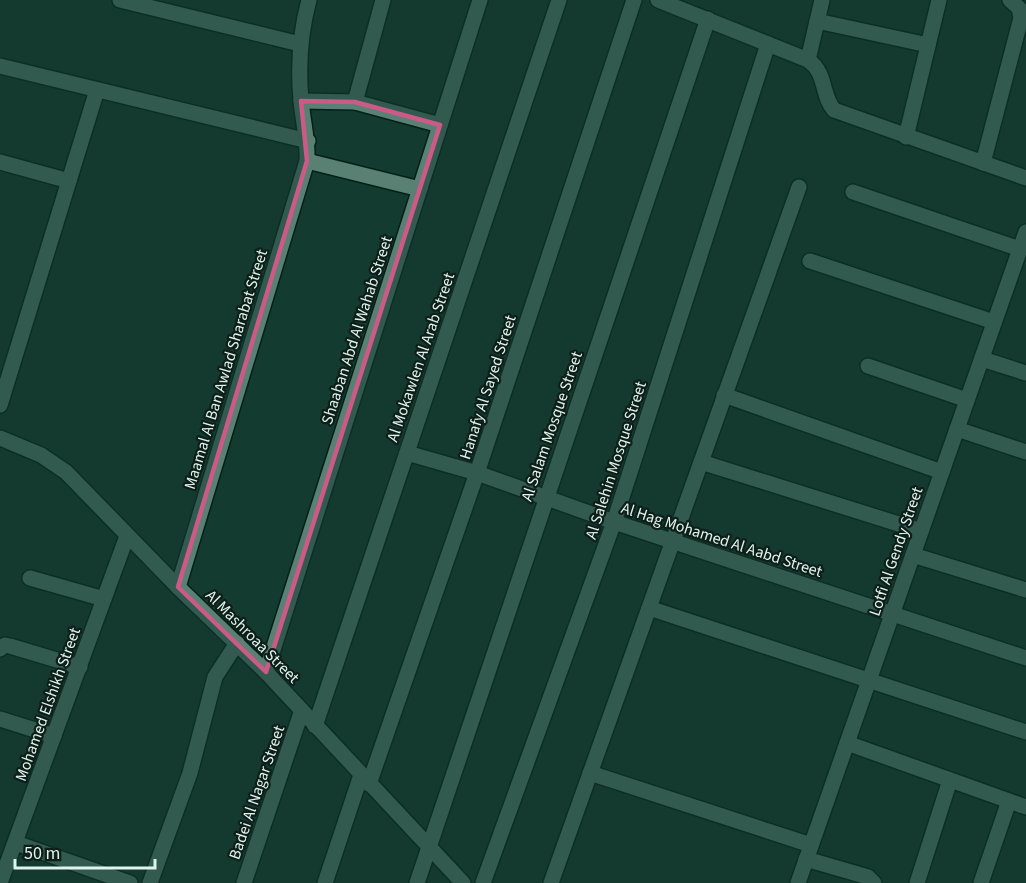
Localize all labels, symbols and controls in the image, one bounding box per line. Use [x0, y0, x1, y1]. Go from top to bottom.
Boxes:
street label: Shaaban Abd Al Wahab Street [316, 233, 398, 427]
street label: Maamal Al Ban Awlad Sharabat Street [179, 246, 273, 492]
street label: Al Mokawlen Al Arab Street [382, 269, 460, 445]
street label: Hanafy Al Sayed Street [454, 312, 522, 462]
street label: Al Salam Mosque Street [516, 348, 588, 504]
street label: Al Salehin Mosque Street [580, 378, 652, 542]
street label: Lotfi Al Gendy Street [864, 483, 929, 619]
street label: Al Hag Mohamed Al Aabd Street [618, 497, 826, 583]
street label: Al Mashroaa Street [201, 585, 304, 689]
street label: Mohamed Elshikh Street [10, 624, 86, 784]
street label: Badei Al Nagar Street [224, 722, 290, 862]
scale bar [15, 832, 154, 870]
text: 50 m [24, 841, 60, 866]

